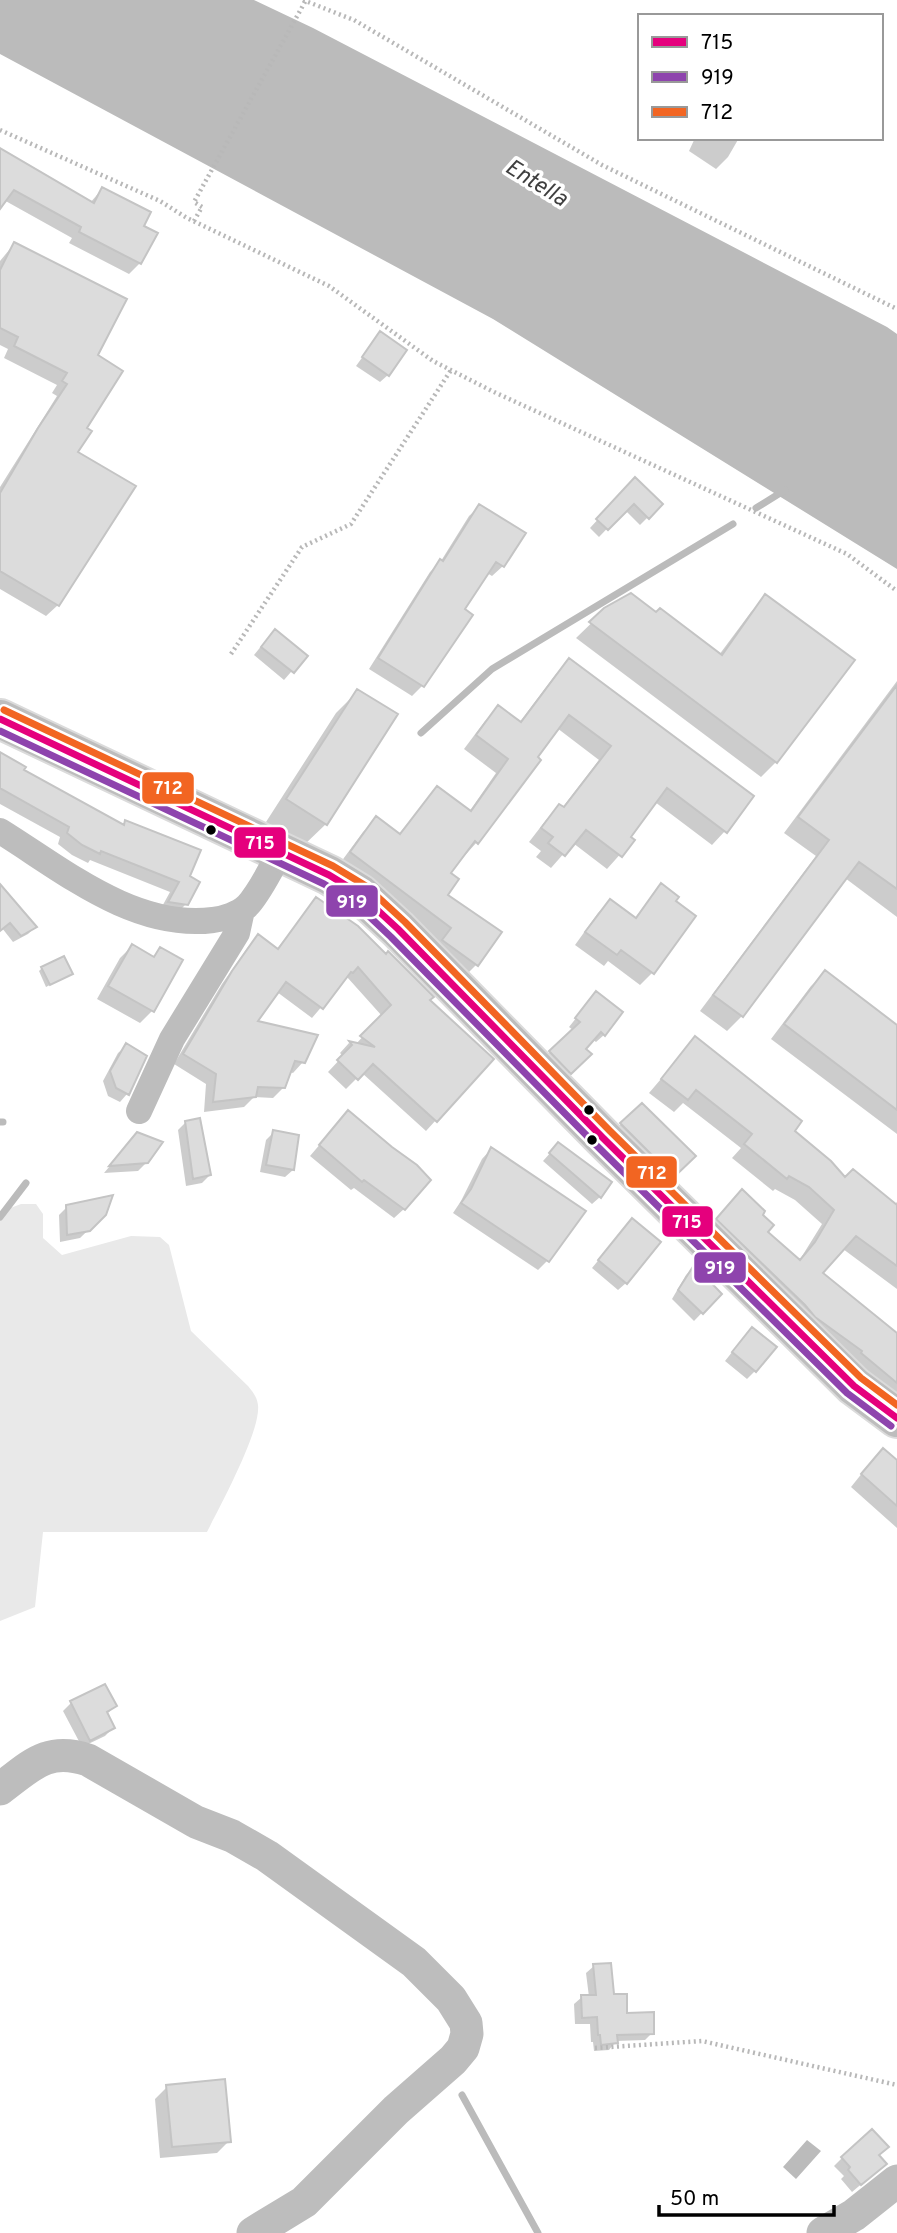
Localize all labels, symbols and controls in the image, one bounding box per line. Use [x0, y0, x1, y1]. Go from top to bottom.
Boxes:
legend [638, 14, 883, 140]
text: 715 [701, 30, 733, 57]
text: 919 [701, 65, 734, 92]
text: 712 [701, 100, 733, 127]
water label: Entella [499, 154, 572, 215]
line badge: 712 [141, 771, 195, 805]
text: 712 [153, 777, 183, 801]
unlabelled marker [204, 823, 218, 837]
line badge: 715 [233, 826, 287, 859]
text: 715 [245, 832, 275, 856]
line badge: 919 [325, 884, 379, 918]
text: 919 [337, 891, 367, 915]
unlabelled marker [582, 1103, 596, 1117]
unlabelled marker [585, 1133, 599, 1147]
line badge: 712 [625, 1155, 678, 1189]
text: 712 [637, 1162, 667, 1186]
line badge: 715 [661, 1205, 714, 1238]
text: 715 [672, 1211, 702, 1235]
line badge: 919 [693, 1251, 747, 1284]
text: 919 [705, 1257, 735, 1281]
scale bar [659, 2174, 834, 2218]
text: 50 m [670, 2186, 719, 2213]

